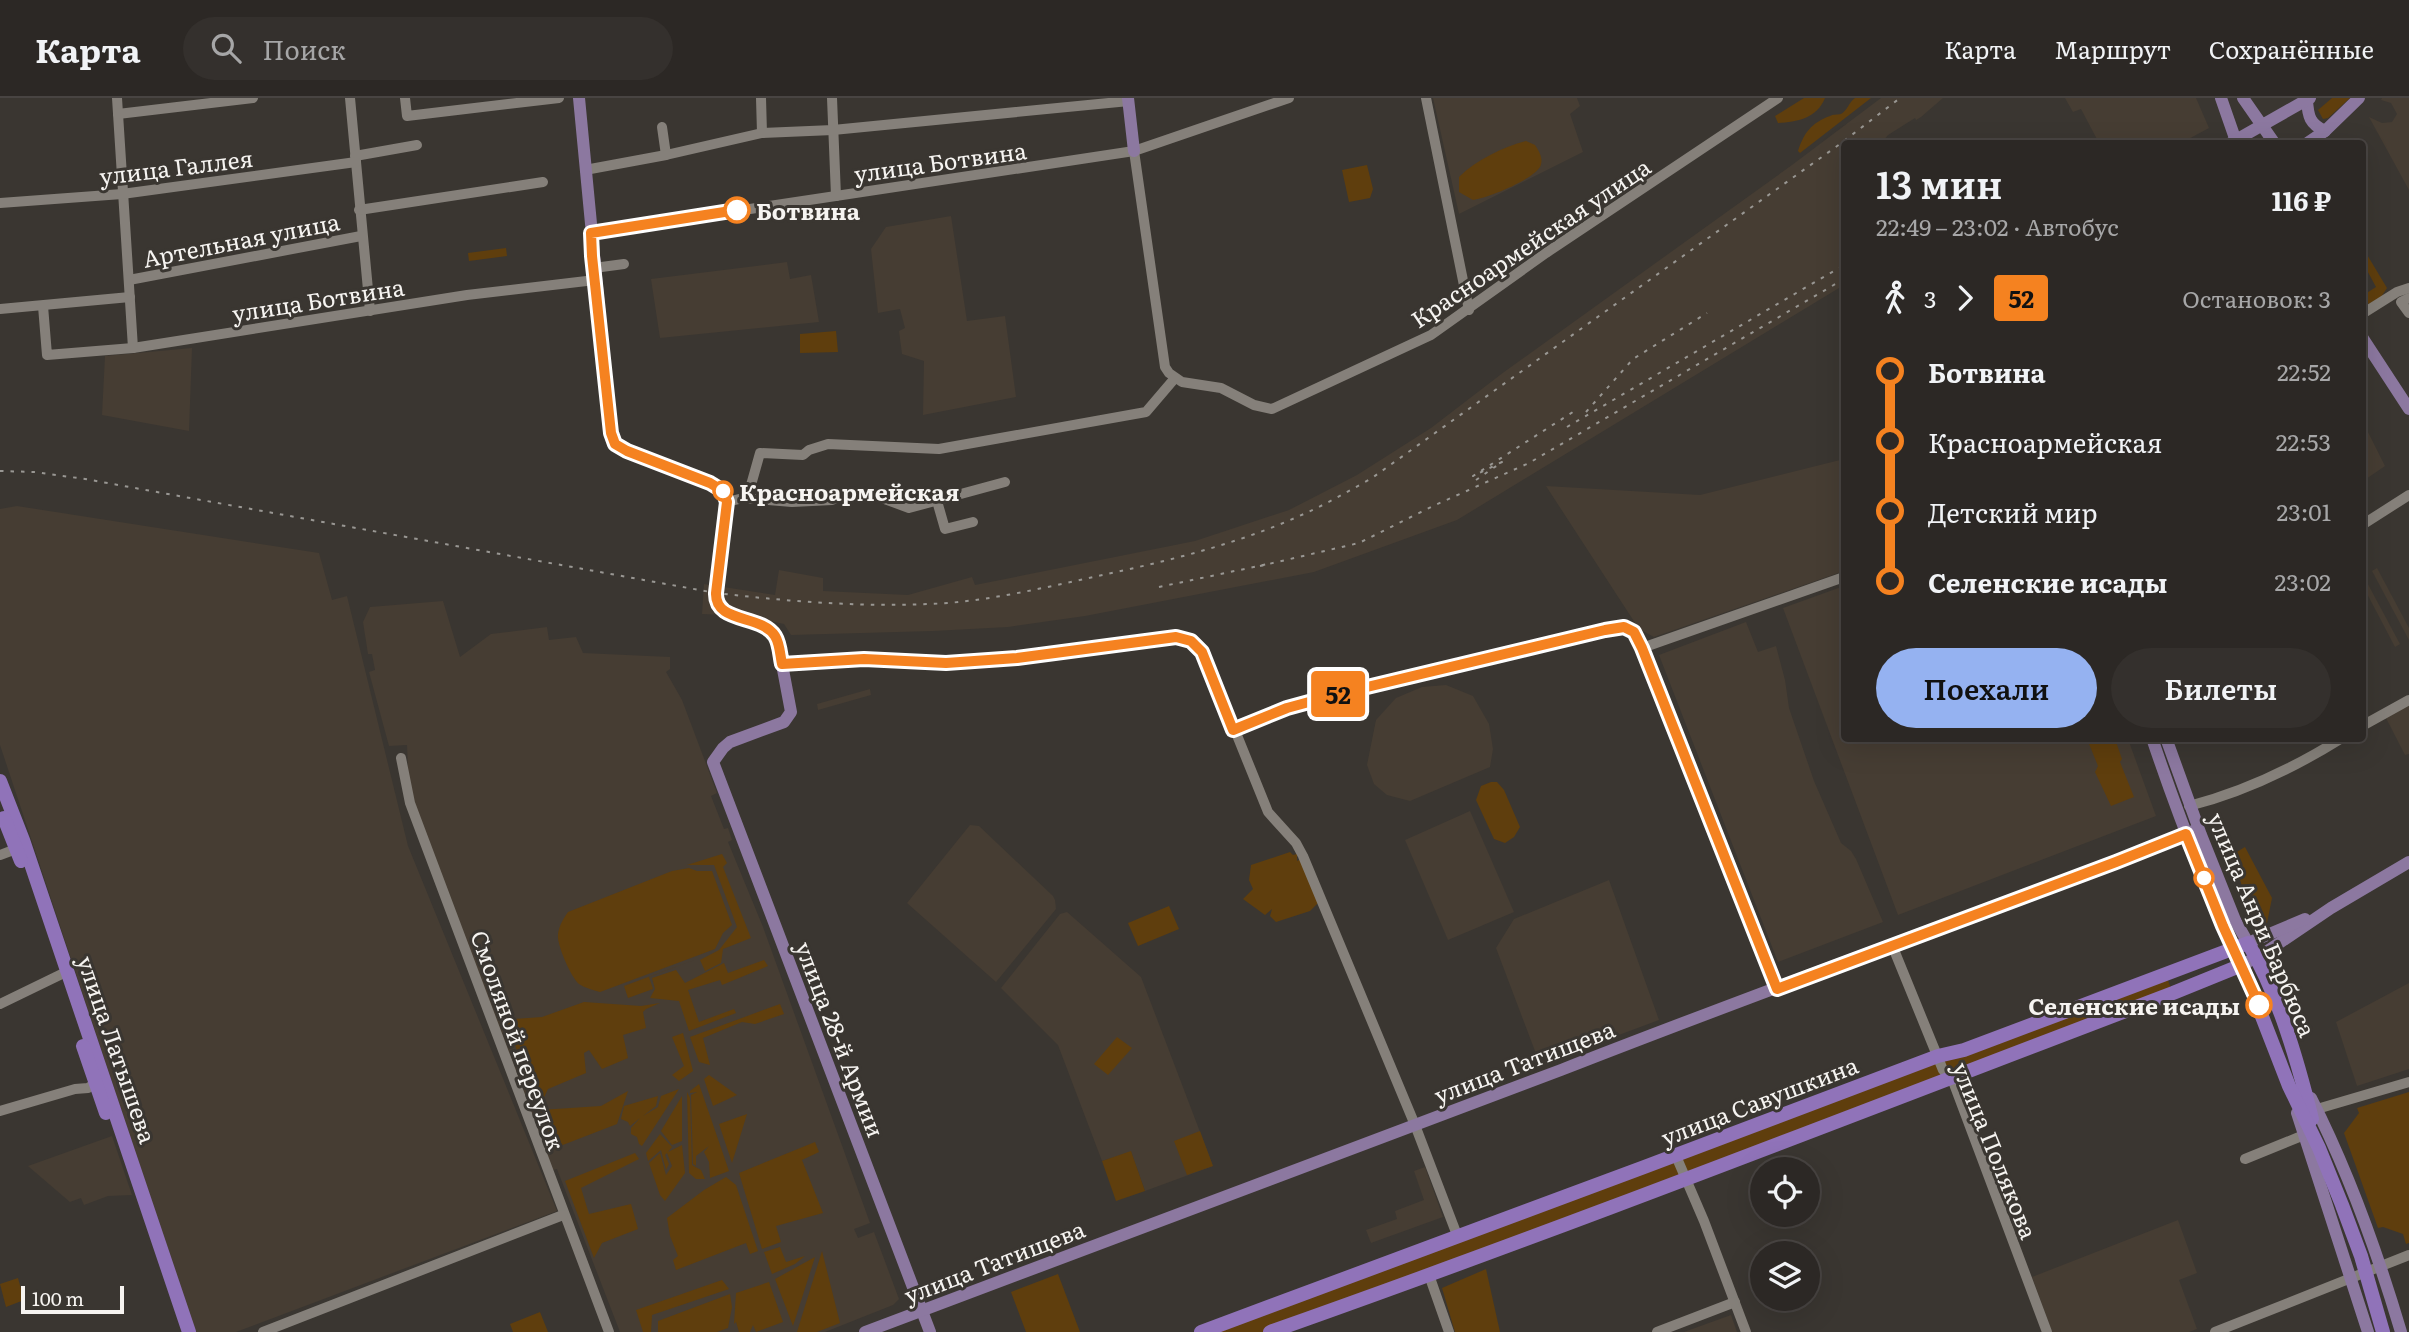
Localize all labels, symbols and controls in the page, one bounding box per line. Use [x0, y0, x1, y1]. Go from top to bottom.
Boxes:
search box [183, 17, 673, 80]
text: Карта [35, 24, 141, 73]
icon: search [207, 29, 245, 67]
text: Поиск [263, 29, 346, 68]
text: Карта [1944, 31, 2016, 66]
text: Маршрут [2054, 31, 2171, 66]
text: Сохранённые [2209, 31, 2374, 66]
street label: улица Ботвина [851, 132, 1029, 190]
street label: улица Галлея [97, 140, 255, 192]
street label: Красноармейская улица [1403, 149, 1657, 335]
text: 13 мин [1876, 154, 2003, 211]
text: 116 ₽ [2272, 180, 2331, 219]
place label: Ботвина [756, 193, 861, 227]
marker: Ботвина [724, 197, 750, 223]
street label: Артельная улица [140, 203, 343, 275]
text: 22:49 – 23:02 · Автобус [1876, 209, 2119, 243]
street label: улица Ботвина [229, 269, 407, 329]
icon: walk [1876, 279, 1914, 317]
icon: forward [1946, 279, 1984, 317]
text: 52 [2008, 280, 2034, 315]
text: 3 [1924, 281, 1936, 315]
text: Остановок: 3 [2182, 281, 2331, 315]
text: Ботвина [1928, 352, 2046, 391]
text: 22:52 [2277, 354, 2331, 388]
text: Красноармейская [1928, 422, 2162, 461]
text: 22:53 [2276, 424, 2331, 458]
place label: Красноармейская [739, 474, 959, 508]
marker: Красноармейская [713, 481, 733, 501]
text: Детский мир [1928, 492, 2098, 531]
text: 23:01 [2277, 494, 2331, 528]
text: Селенские исады [1928, 562, 2167, 601]
text: 23:02 [2274, 564, 2331, 598]
button: Поехали [1876, 648, 2097, 728]
button: Билеты [2111, 648, 2331, 728]
line badge: 52 [1306, 671, 1370, 717]
text: 52 [1325, 676, 1351, 711]
street label: улица Анри Барбюса [2200, 806, 2326, 1042]
unlabelled marker [2194, 868, 2214, 888]
street label: Смоляной переулок [463, 925, 575, 1155]
street label: улица 28-й Армии [788, 936, 894, 1142]
street label: улица Латышева [70, 951, 166, 1148]
place label: Селенские исады [2028, 988, 2240, 1022]
marker: Селенские исады [2246, 992, 2272, 1018]
street label: улица Татищева [1429, 1011, 1620, 1111]
street label: улица Савушкина [1655, 1047, 1863, 1153]
street label: улица Полякова [1945, 1056, 2047, 1244]
map controls [1750, 1157, 1820, 1311]
button: locate [1750, 1157, 1820, 1227]
street label: улица Татищева [899, 1211, 1090, 1311]
button: layers [1750, 1241, 1820, 1311]
scale bar [21, 1283, 124, 1315]
text: 100 m [32, 1284, 84, 1312]

